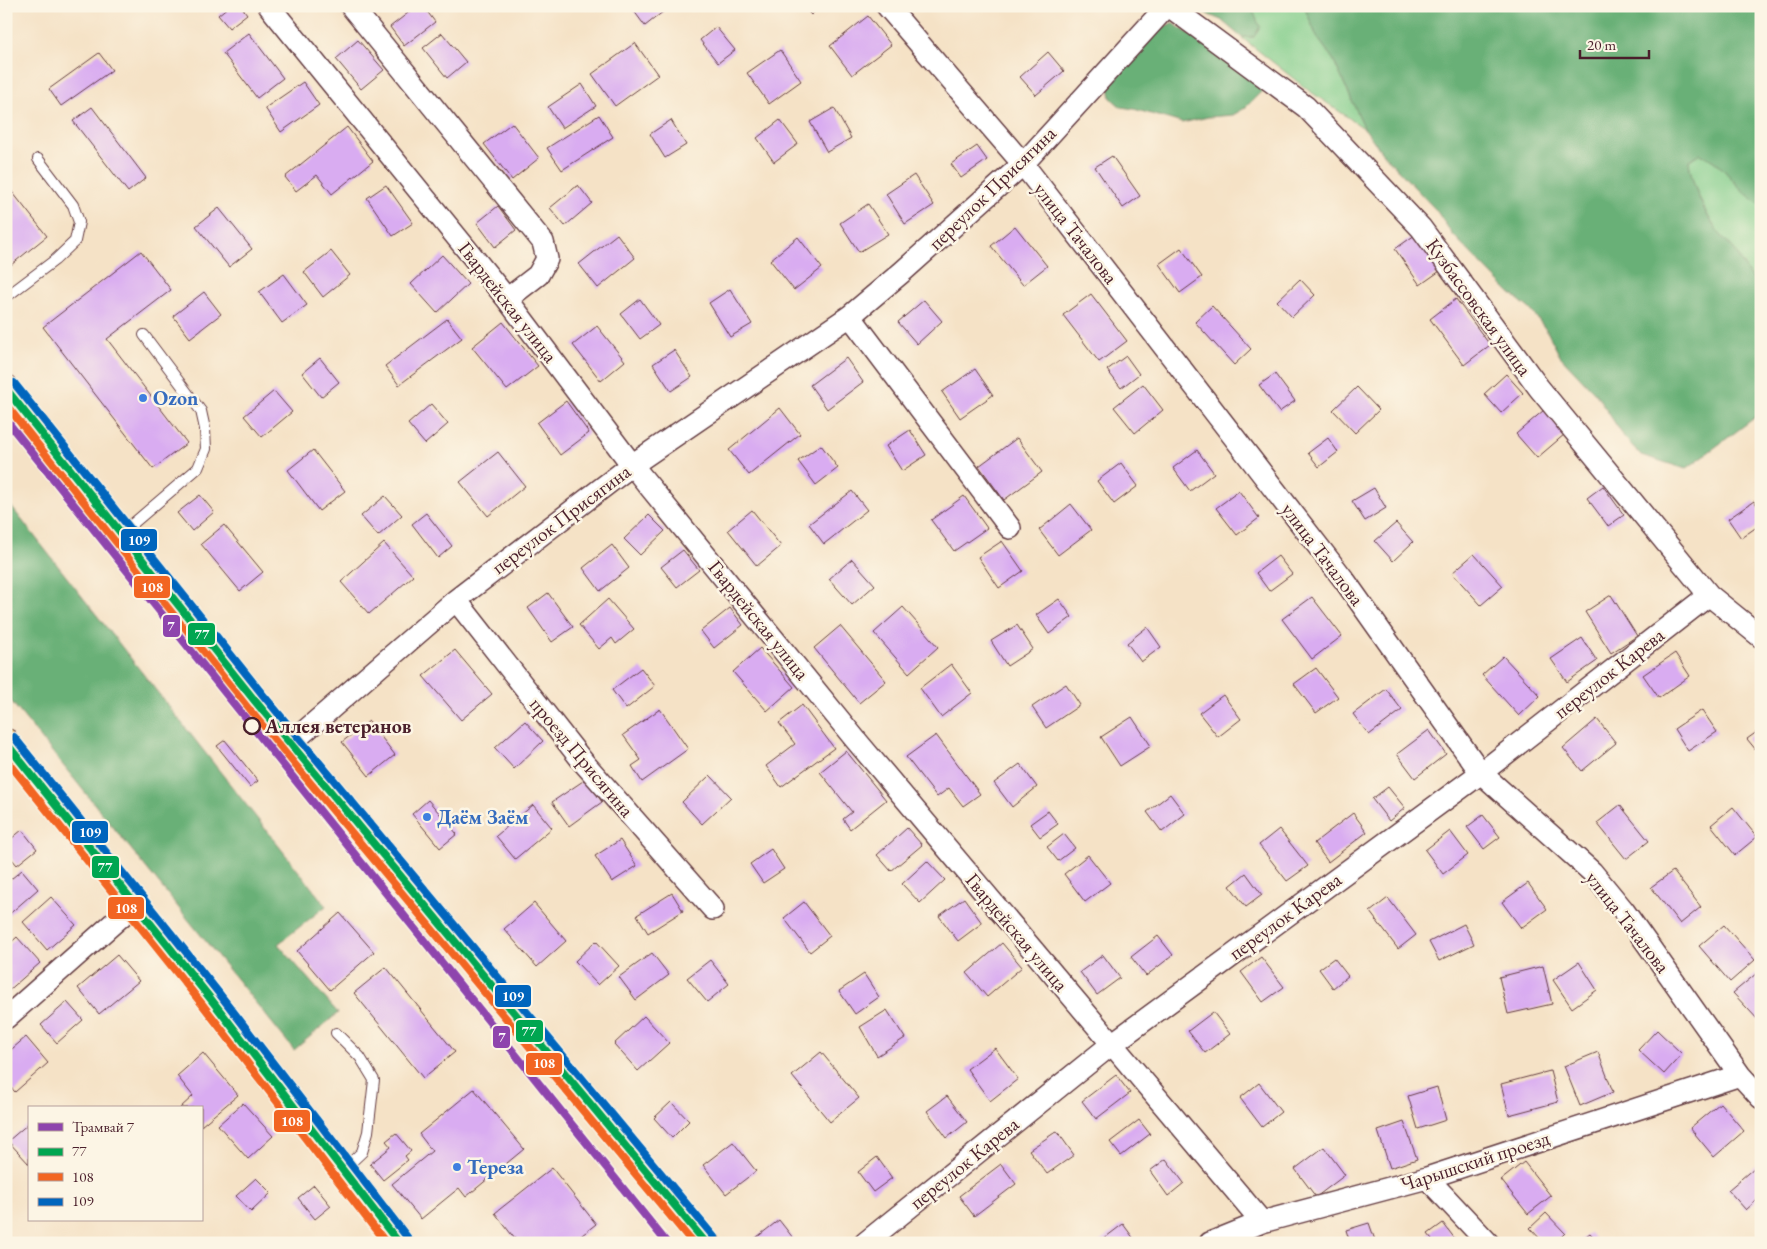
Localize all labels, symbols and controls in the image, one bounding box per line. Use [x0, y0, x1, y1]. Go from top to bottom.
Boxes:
scale bar [1580, 28, 1648, 60]
text: 20 m [1587, 35, 1616, 54]
street label: переулок Присягина [923, 120, 1061, 256]
street label: улица Тачалова [1028, 177, 1124, 289]
street label: Кузбассовская улица [1420, 233, 1538, 381]
street label: Гвардейская улица [453, 236, 563, 368]
place label: Ozon [153, 385, 198, 411]
marker: Ozon [137, 392, 149, 404]
street label: переулок Присягина [486, 458, 636, 580]
street label: улица Тачалова [1276, 497, 1370, 611]
line badge: 109 [120, 528, 158, 552]
text: 109 [128, 531, 151, 549]
street label: Гвардейская улица [703, 555, 815, 685]
line badge: 108 [133, 575, 171, 599]
text: 108 [141, 578, 163, 596]
line badge: 7 [162, 614, 181, 638]
text: 7 [167, 617, 175, 635]
line badge: 77 [187, 622, 216, 646]
street label: переулок Карева [1549, 622, 1670, 724]
text: 77 [195, 625, 210, 643]
street label: проезд Присягина [524, 692, 640, 822]
place label: Аллея ветеранов [264, 713, 412, 739]
marker: Аллея ветеранов [243, 717, 261, 735]
place label: Даём Заём [437, 804, 529, 830]
marker: Даём Заём [421, 811, 433, 823]
line badge: 109 [71, 820, 109, 844]
text: 109 [79, 823, 102, 841]
line badge: 77 [91, 855, 120, 879]
text: 77 [98, 858, 113, 876]
street label: переулок Карева [1223, 866, 1347, 966]
street label: улица Тачалова [1580, 866, 1676, 978]
street label: Гвардейская улица [960, 867, 1074, 997]
line badge: 108 [107, 896, 145, 920]
text: 108 [115, 899, 137, 917]
line badge: 109 [494, 984, 532, 1008]
text: 109 [502, 987, 525, 1005]
line badge: 77 [515, 1019, 544, 1043]
text: 77 [522, 1022, 537, 1040]
line badge: 7 [492, 1025, 511, 1049]
text: 7 [498, 1028, 506, 1046]
line badge: 108 [525, 1052, 563, 1076]
text: 108 [533, 1054, 555, 1072]
legend [28, 1106, 202, 1222]
line badge: 108 [273, 1109, 311, 1133]
street label: переулок Карева [904, 1111, 1024, 1215]
text: 108 [281, 1112, 303, 1130]
text: Трамвай 7 [72, 1117, 135, 1136]
street label: Чарышский проезд [1397, 1125, 1553, 1197]
text: 77 [72, 1141, 87, 1160]
place label: Тереза [467, 1154, 524, 1180]
marker: Тереза [451, 1161, 463, 1173]
text: 108 [72, 1167, 94, 1186]
text: 109 [72, 1191, 94, 1210]

